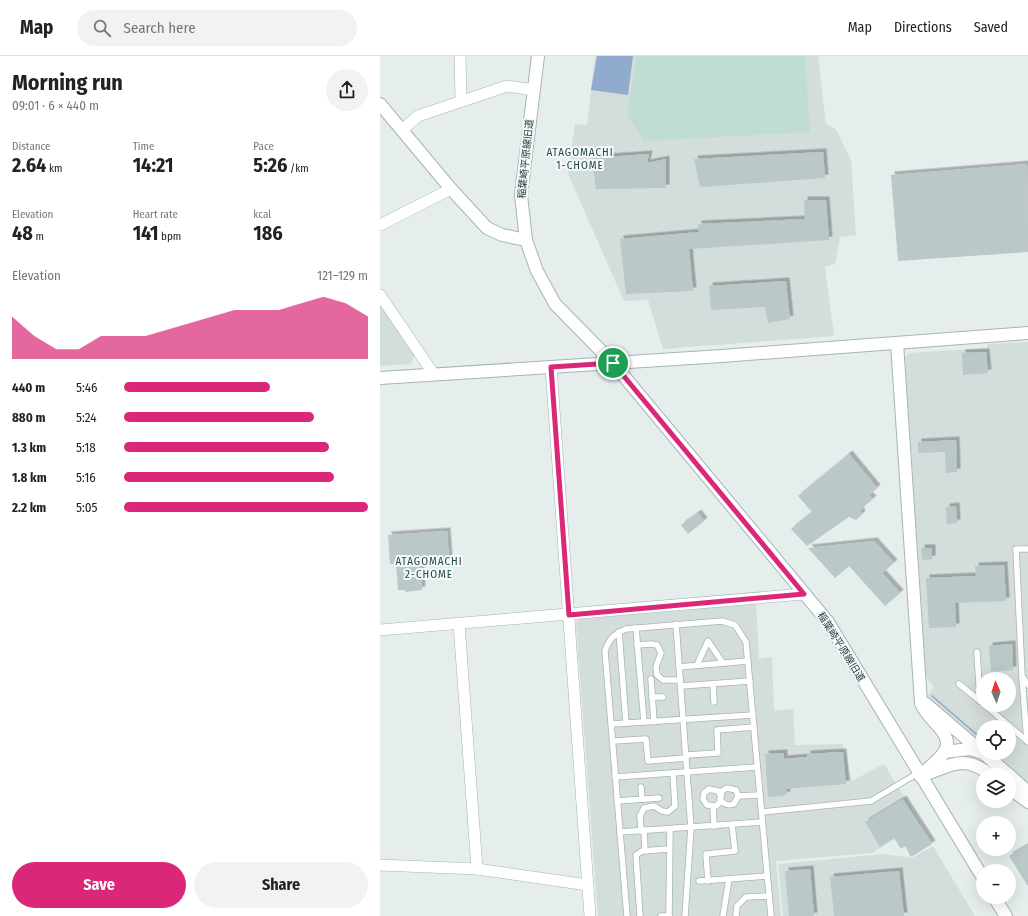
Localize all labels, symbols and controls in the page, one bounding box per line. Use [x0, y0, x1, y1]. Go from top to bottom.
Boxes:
search box [77, 10, 357, 46]
text: Map [20, 16, 53, 39]
icon: search [91, 17, 113, 39]
text: Search here [123, 19, 196, 37]
text: Map [848, 19, 872, 36]
text: Directions [894, 19, 952, 36]
text: Saved [974, 19, 1008, 36]
text: Morning run [12, 69, 123, 96]
button: share [326, 69, 368, 111]
text: 09:01 · 6 × 440 m [12, 98, 99, 113]
street label: 稲葉崎平原線旧道 [516, 119, 536, 199]
text: Distance [12, 140, 51, 153]
text: Time [133, 140, 154, 153]
text: Pace [253, 140, 274, 153]
district label: ATAGOMACHI 1-CHOME [546, 146, 614, 172]
text: 2.64 [12, 153, 46, 177]
text: 14:21 [133, 153, 173, 177]
text: 5:26 [253, 153, 287, 177]
text: km [46, 162, 63, 175]
text: /km [287, 162, 309, 175]
text: Elevation [12, 208, 53, 221]
text: Heart rate [133, 208, 178, 221]
text: kcal [253, 208, 271, 221]
text: 48 [12, 221, 33, 245]
text: 141 [133, 221, 159, 245]
text: 186 [253, 221, 283, 245]
text: m [33, 230, 44, 243]
text: bpm [159, 230, 181, 243]
text: Elevation [12, 268, 61, 283]
text: 121–129 m [317, 268, 368, 283]
pin [596, 346, 630, 380]
icon: arrive [602, 352, 624, 374]
text: 440 m [12, 380, 45, 395]
text: 5:46 [76, 380, 97, 395]
text: 880 m [12, 410, 45, 425]
text: 5:24 [76, 410, 97, 425]
text: 1.3 km [12, 440, 46, 455]
text: 5:18 [76, 440, 96, 455]
text: 1.8 km [12, 470, 47, 485]
text: 5:16 [76, 470, 96, 485]
text: 2.2 km [12, 500, 46, 515]
text: 5:05 [76, 500, 97, 515]
district label: ATAGOMACHI 2-CHOME [395, 555, 463, 581]
street label: 稲葉崎平原線旧道 [815, 610, 867, 684]
north arrow [976, 672, 1016, 712]
map controls [976, 672, 1016, 904]
button: locate [976, 720, 1016, 760]
button: layers [976, 768, 1016, 808]
button: + [976, 816, 1016, 856]
button: Save [12, 862, 186, 908]
button: Share [194, 862, 368, 908]
button: − [976, 864, 1016, 904]

